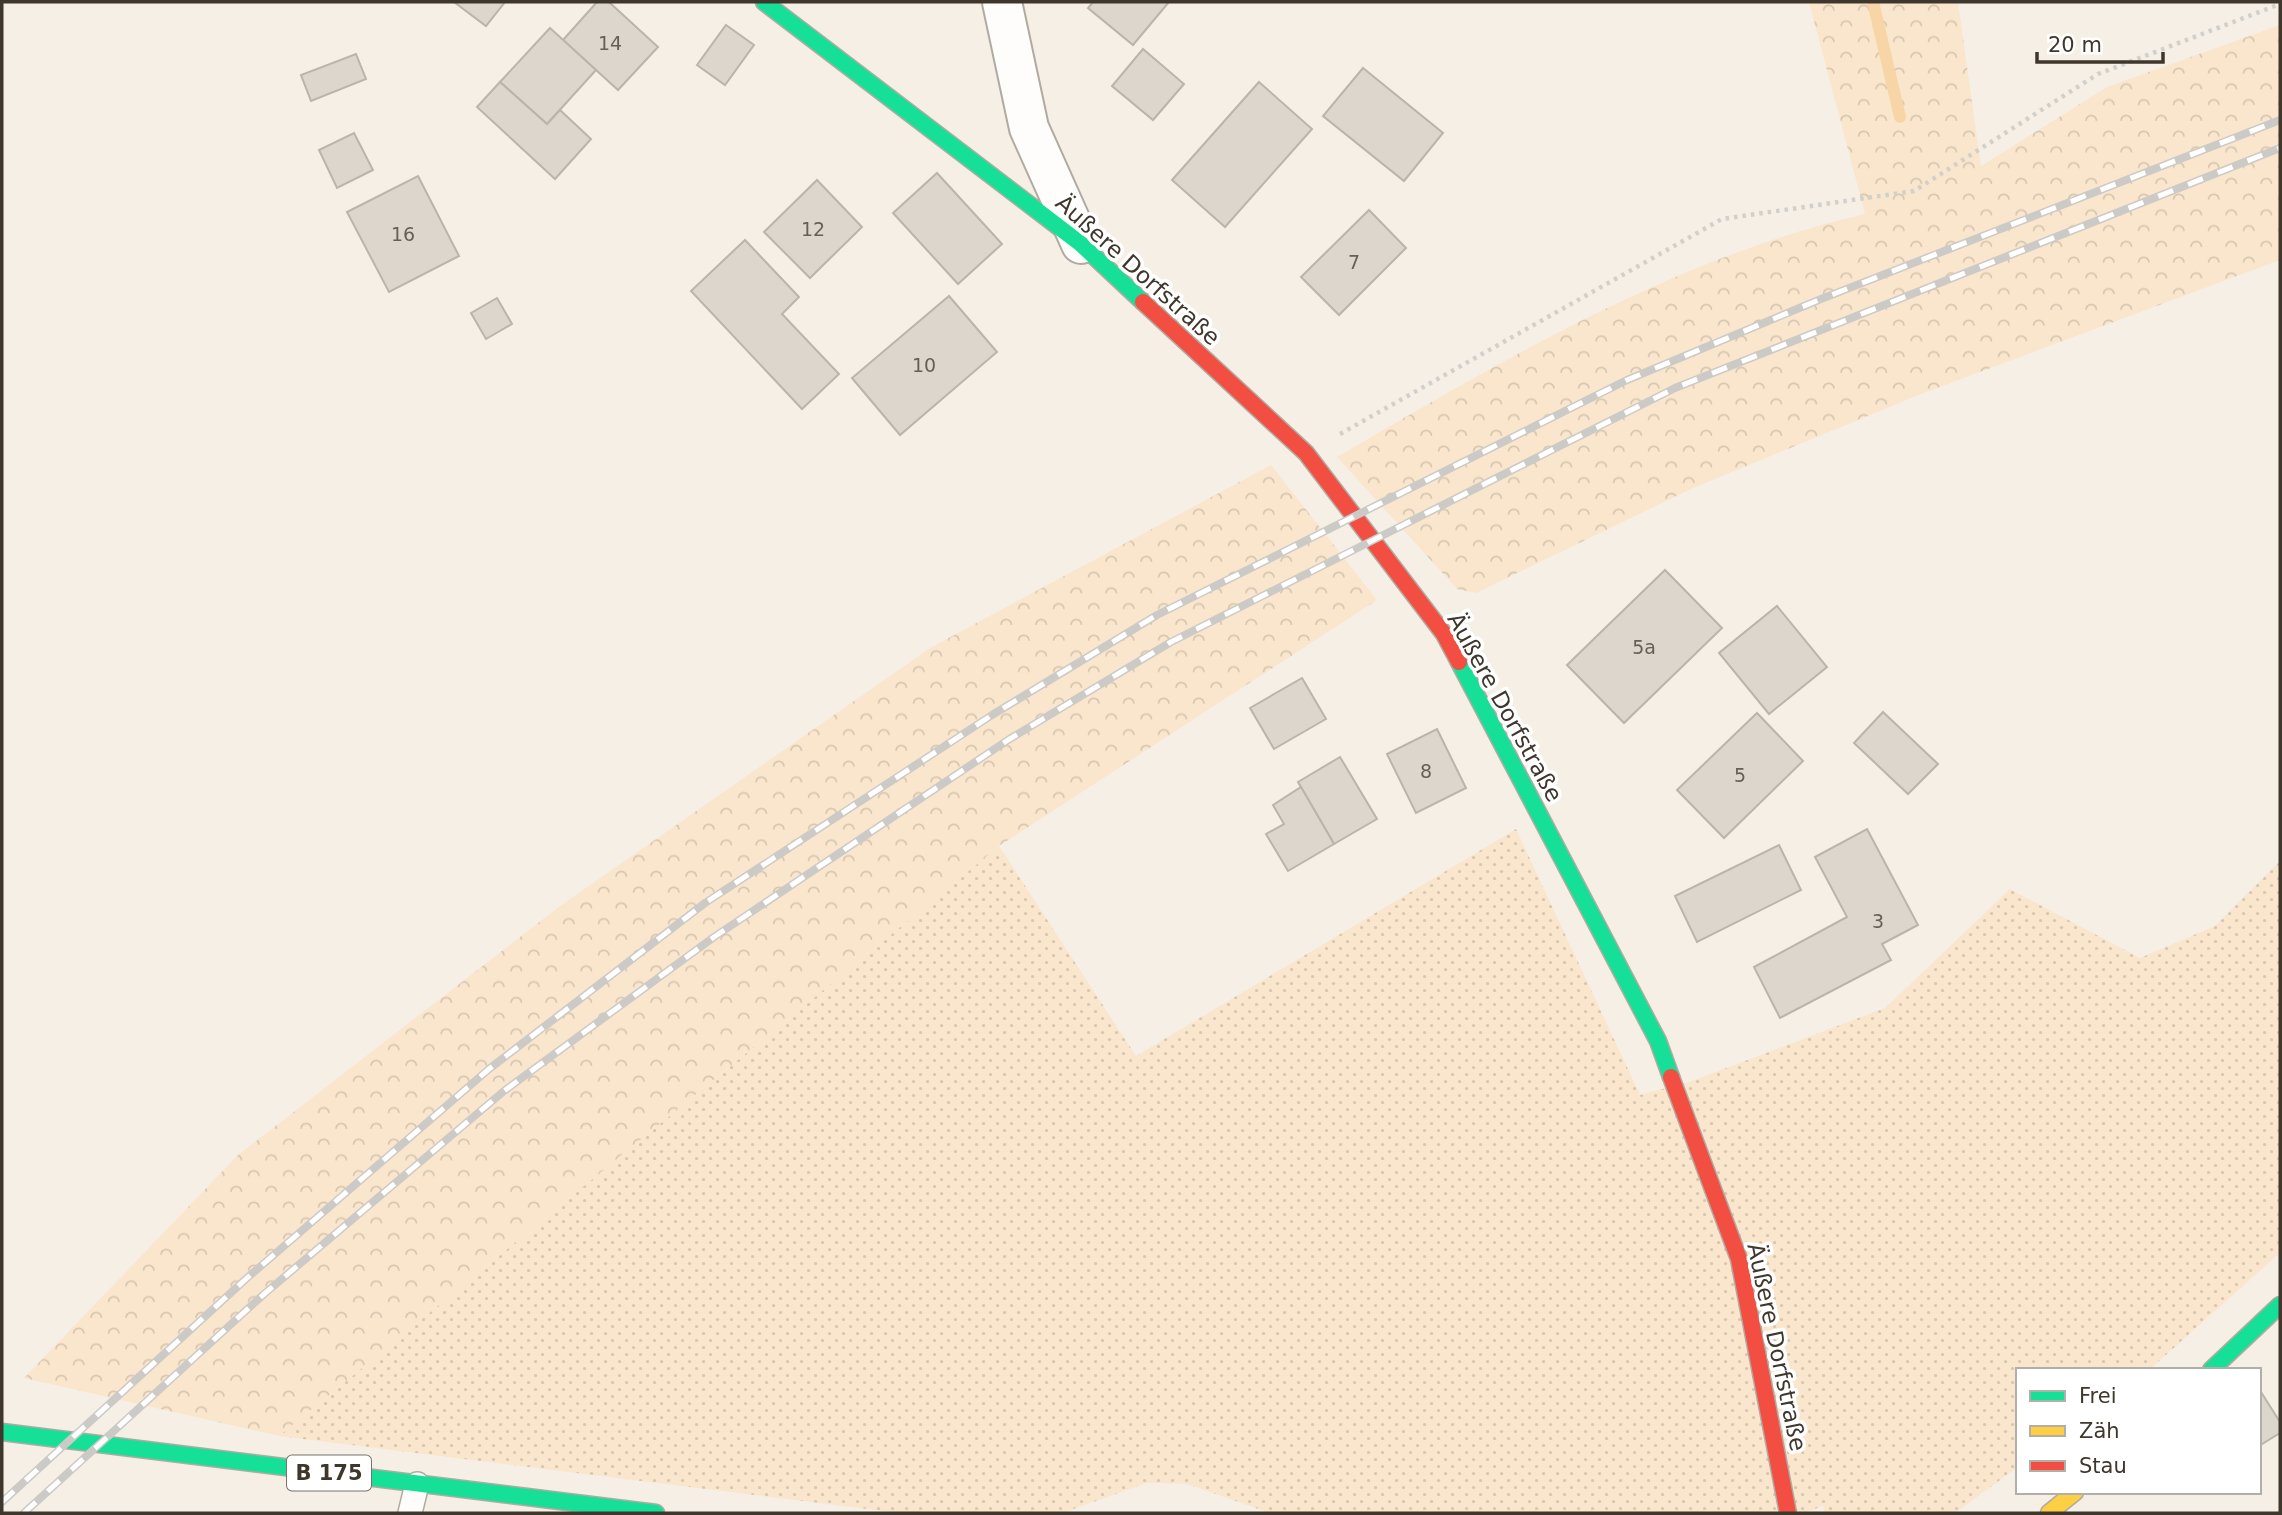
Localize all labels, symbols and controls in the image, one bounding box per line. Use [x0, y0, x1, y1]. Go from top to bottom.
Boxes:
scale bar [2037, 21, 2163, 65]
house number: 14 [598, 32, 622, 54]
text: 20 m [2048, 33, 2102, 57]
street label: Äußere Dorfstraße [1051, 189, 1226, 351]
house number: 12 [801, 218, 825, 240]
house number: 16 [391, 223, 415, 245]
house number: 7 [1348, 251, 1360, 273]
house number: 10 [912, 354, 936, 376]
street label: Äußere Dorfstraße [1442, 608, 1569, 806]
house number: 5a [1632, 636, 1656, 658]
house number: 8 [1420, 760, 1432, 782]
house number: 5 [1734, 764, 1746, 786]
house number: 3 [1872, 910, 1884, 932]
street label: Äußere Dorfstraße [1742, 1240, 1813, 1453]
legend [2016, 1368, 2261, 1494]
text: Frei [2079, 1384, 2116, 1408]
text: Zäh [2079, 1419, 2120, 1443]
text: Stau [2079, 1454, 2127, 1478]
road number: B 175 [287, 1456, 371, 1490]

